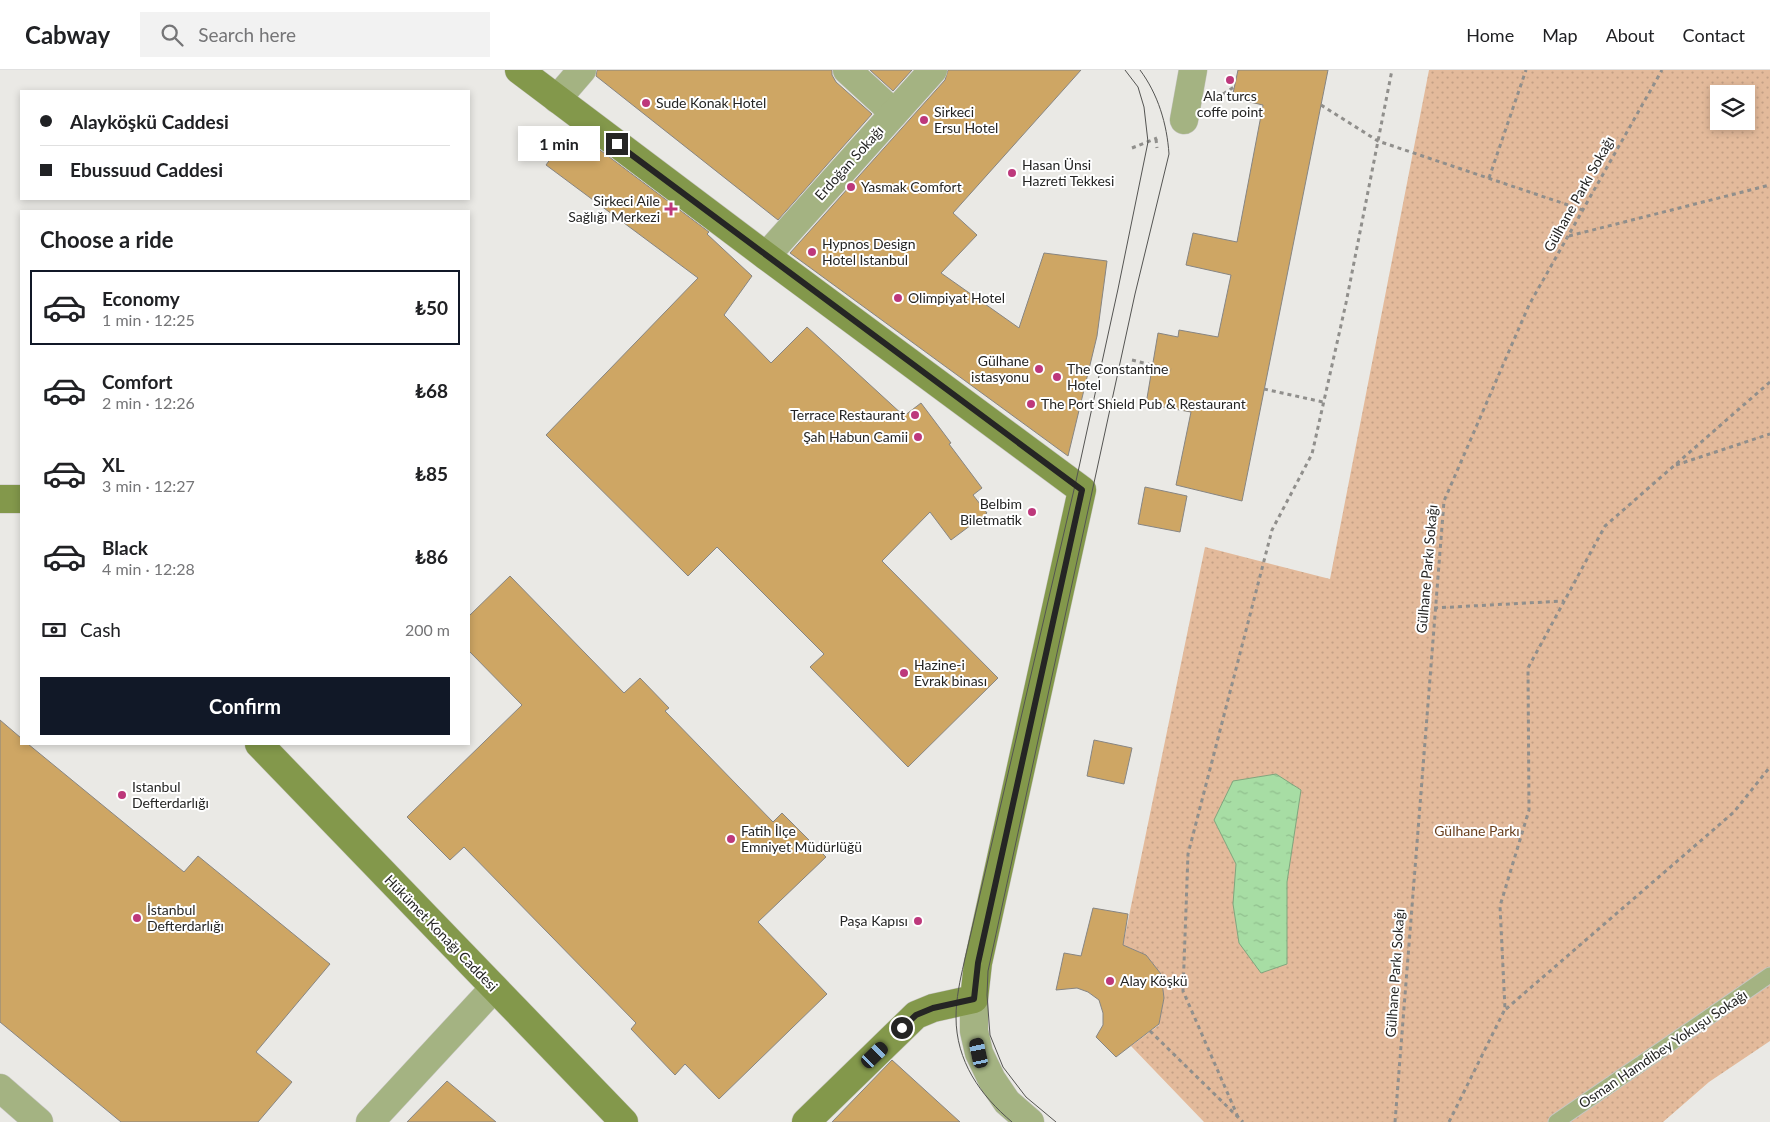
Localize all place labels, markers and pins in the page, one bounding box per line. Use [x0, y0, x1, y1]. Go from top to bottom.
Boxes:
marker: Ala turcs coffe point [1224, 74, 1236, 86]
place label: Ala turcs coffe point [1197, 87, 1263, 120]
place label: Sude Konak Hotel [656, 94, 766, 111]
marker: Sude Konak Hotel [640, 97, 652, 109]
place label: Sirkeci Ersu Hotel [934, 103, 998, 136]
marker: Sirkeci Ersu Hotel [918, 114, 930, 126]
place label: Hasan Ünsi Hazreti Tekkesi [1022, 156, 1114, 189]
marker: Hasan Ünsi Hazreti Tekkesi [1006, 167, 1018, 179]
place label: Yasmak Comfort [861, 178, 962, 195]
marker: Yasmak Comfort [845, 181, 857, 193]
place label: Sirkeci Aile Sağlığı Merkezi [568, 192, 660, 225]
marker: Sirkeci Aile Sağlığı Merkezi [664, 202, 678, 216]
place label: Hypnos Design Hotel Istanbul [822, 235, 915, 268]
marker: Hypnos Design Hotel Istanbul [806, 246, 818, 258]
place label: Olimpiyat Hotel [908, 289, 1005, 306]
marker: Olimpiyat Hotel [892, 292, 904, 304]
place label: Gülhane istasyonu [971, 352, 1029, 385]
place label: The Constantine Hotel [1067, 360, 1168, 393]
marker: Gülhane istasyonu [1033, 363, 1045, 375]
marker: The Constantine Hotel [1051, 371, 1063, 383]
place label: The Port Shield Pub & Restaurant [1041, 395, 1246, 412]
marker: The Port Shield Pub & Restaurant [1025, 398, 1037, 410]
place label: Terrace Restaurant [790, 406, 905, 423]
marker: Terrace Restaurant [909, 409, 921, 421]
place label: Şah Habun Camii [803, 428, 908, 445]
marker: Şah Habun Camii [912, 431, 924, 443]
place label: Belbim Biletmatik [960, 495, 1023, 528]
marker: Belbim Biletmatik [1026, 506, 1038, 518]
place label: Hazine-i Evrak binası [914, 656, 987, 689]
marker: Hazine-i Evrak binası [898, 667, 910, 679]
place label: Istanbul Defterdarlığı [132, 778, 209, 811]
marker: Istanbul Defterdarlığı [116, 789, 128, 801]
place label: Fatih İlçe Emniyet Müdürlüğü [741, 822, 862, 855]
marker: Fatih İlçe Emniyet Müdürlüğü [725, 833, 737, 845]
place label: İstanbul Defterdarlığı [147, 901, 224, 934]
marker: İstanbul Defterdarlığı [131, 912, 143, 924]
place label: Paşa Kapısı [839, 912, 908, 929]
marker: Paşa Kapısı [912, 915, 924, 927]
place label: Alay Köşkü [1120, 972, 1188, 989]
marker: Alay Köşkü [1104, 975, 1116, 987]

